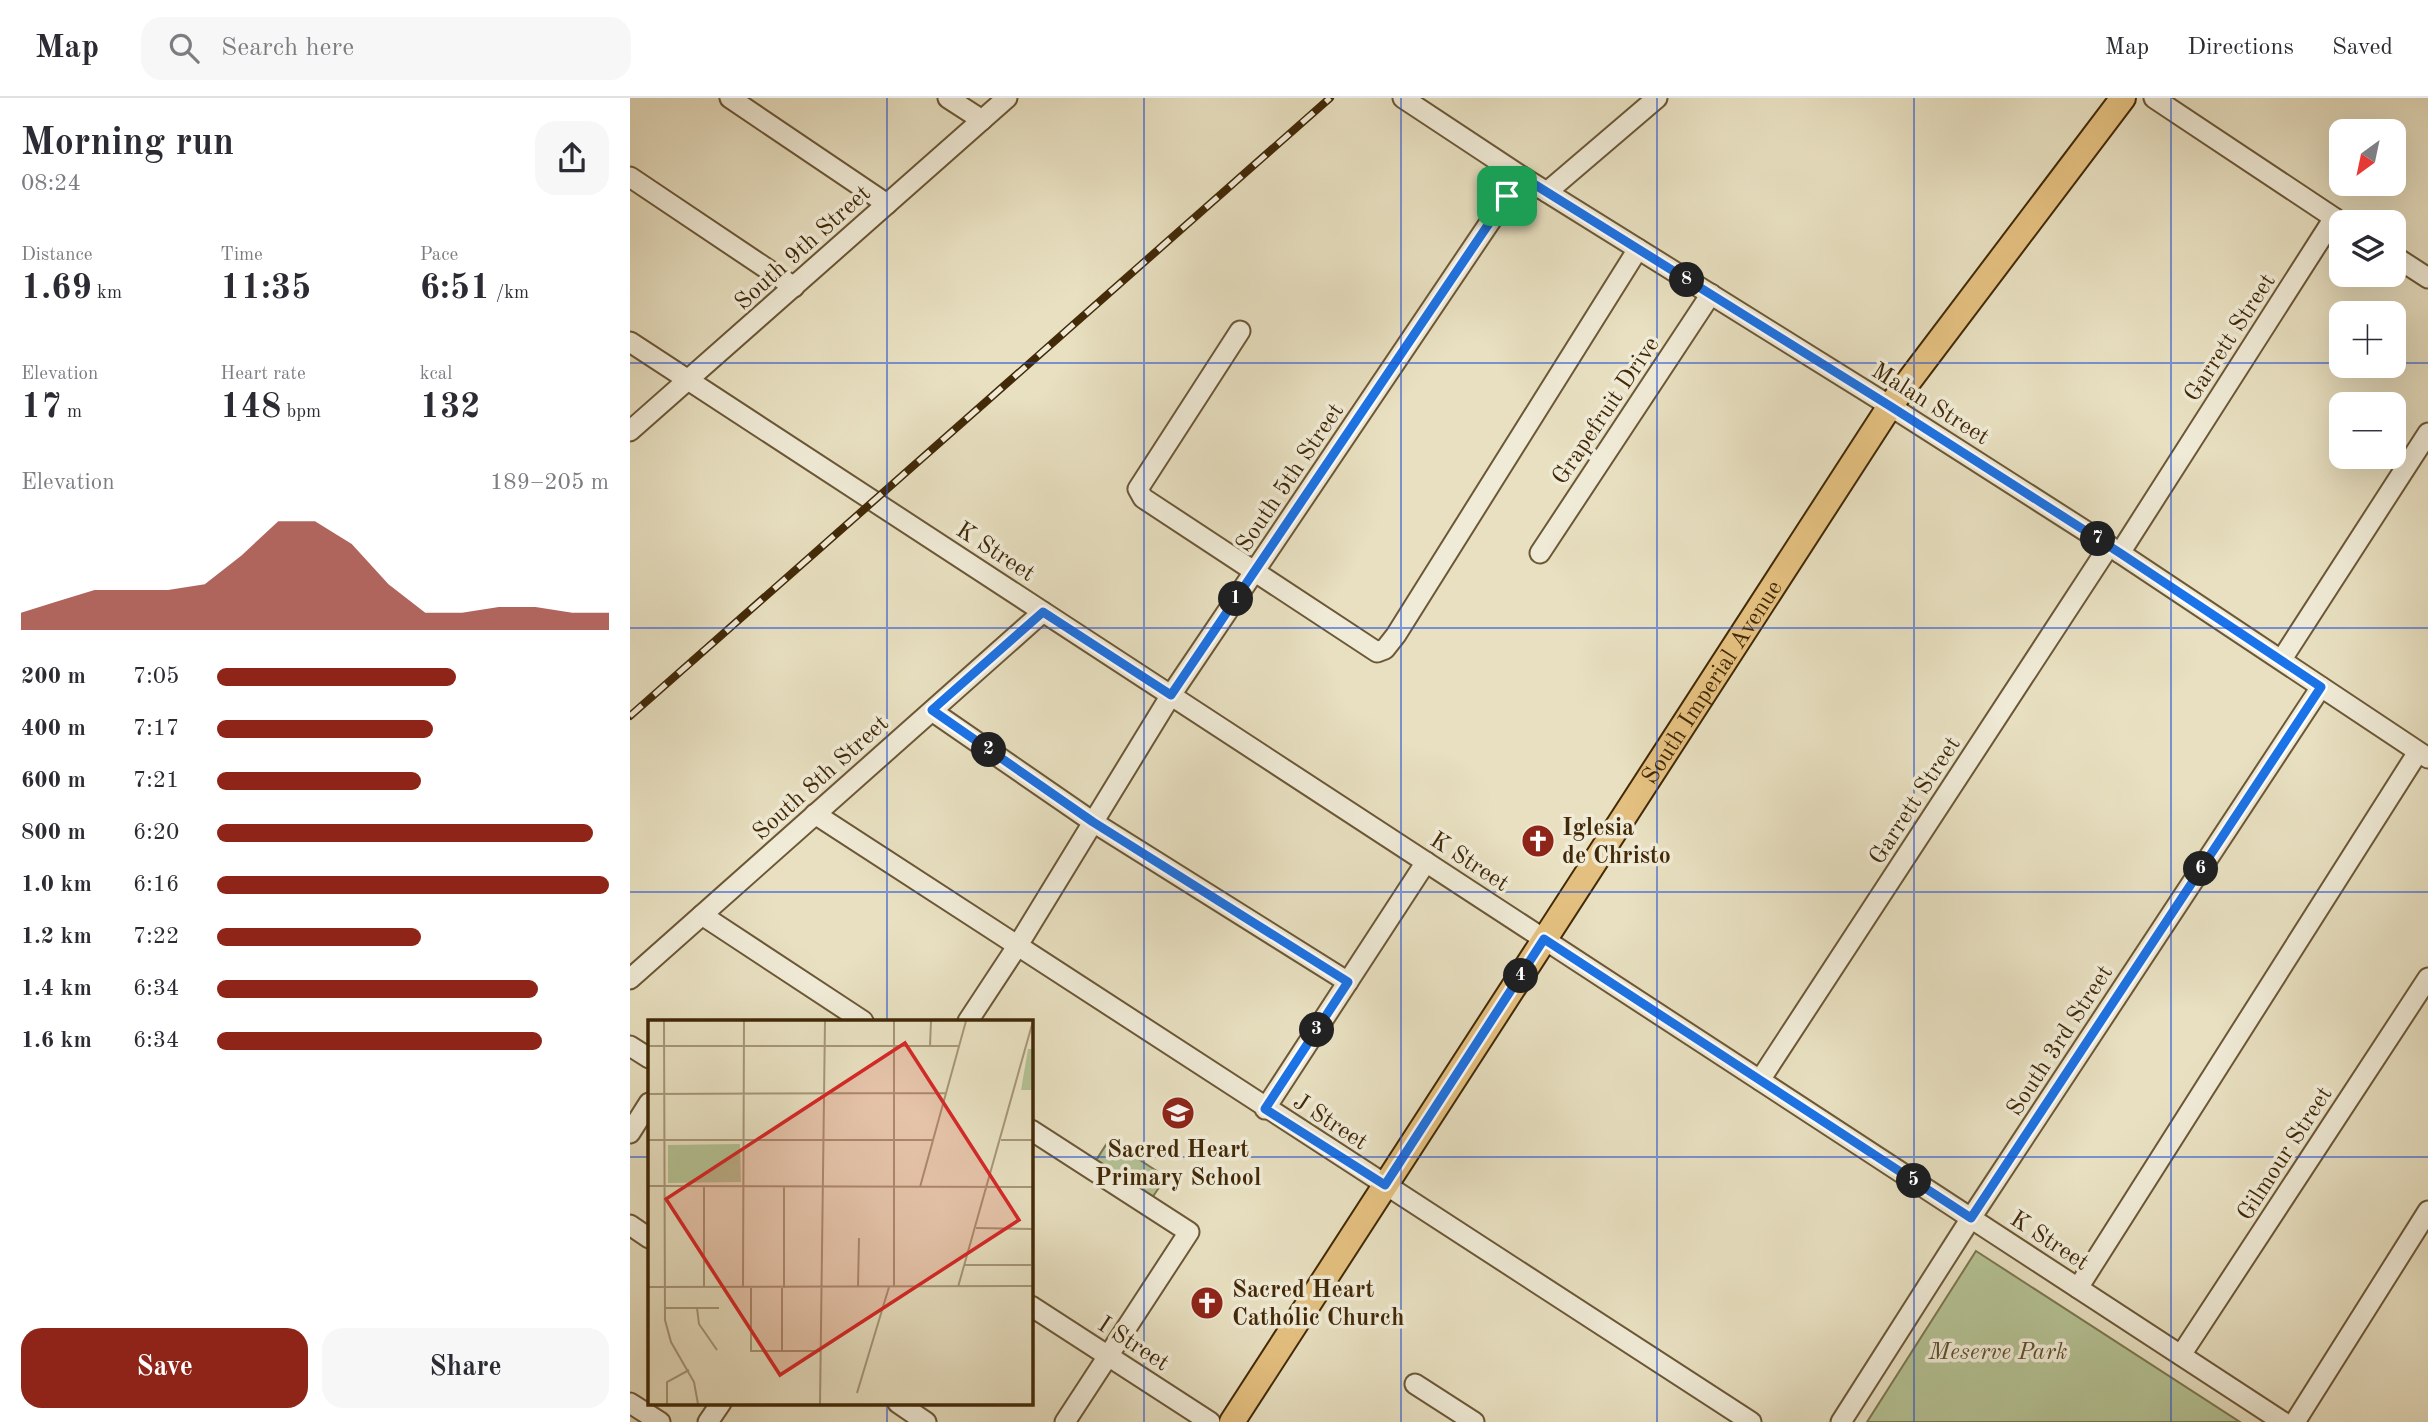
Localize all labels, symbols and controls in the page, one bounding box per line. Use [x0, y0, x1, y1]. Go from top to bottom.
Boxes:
search box [141, 17, 631, 80]
icon: search [165, 29, 203, 67]
text: Map [35, 32, 99, 65]
text: Search here [221, 35, 354, 61]
text: Map [2105, 36, 2149, 60]
text: Directions [2187, 36, 2294, 60]
text: Saved [2332, 36, 2393, 60]
north arrow [2329, 119, 2406, 196]
map controls [2329, 119, 2406, 469]
button: share [535, 121, 609, 195]
text: Morning run [21, 125, 234, 163]
pin [1477, 166, 1537, 226]
text: 08:24 [21, 172, 81, 195]
icon: arrive [1488, 177, 1526, 215]
street label: South 9th Street [731, 182, 876, 315]
button: layers [2329, 210, 2406, 287]
text: Distance [21, 246, 93, 265]
text: Time [220, 246, 263, 265]
text: Pace [420, 246, 458, 265]
pin: 8 [1670, 262, 1704, 298]
text: 8 [1681, 270, 1692, 289]
street label: Garrett Street [2181, 270, 2281, 406]
text: 1.69 [21, 271, 92, 306]
text: 11:35 [220, 271, 311, 306]
text: 6:51 [420, 271, 490, 306]
text: km [92, 284, 122, 303]
text: /km [490, 284, 529, 303]
button: + [2329, 301, 2406, 378]
street label: Grapefruit Drive [1549, 333, 1665, 489]
street label: Malan Street [1867, 359, 1993, 450]
text: Elevation [21, 365, 98, 384]
text: Heart rate [220, 365, 306, 384]
text: kcal [420, 365, 452, 384]
text: 17 [21, 390, 62, 425]
text: 148 [220, 390, 281, 425]
text: 132 [420, 390, 481, 425]
button: − [2329, 392, 2406, 469]
street label: South 5th Street [1232, 399, 1349, 557]
text: m [62, 403, 82, 422]
text: bpm [281, 403, 321, 422]
text: Elevation [21, 471, 115, 494]
text: 189–205 m [490, 471, 609, 494]
street label: K Street [951, 519, 1039, 587]
pin: 7 [2080, 522, 2116, 556]
text: 7 [2092, 529, 2103, 548]
street label: South Imperial Avenue [1638, 577, 1788, 789]
pin: 1 [1218, 582, 1254, 616]
text: 1 [1230, 589, 1241, 608]
text: 200 m [21, 665, 86, 688]
text: 7:05 [133, 665, 179, 688]
street label: South 8th Street [749, 712, 894, 845]
text: 400 m [21, 717, 86, 740]
text: 7:17 [133, 717, 179, 740]
pin: 2 [972, 732, 1006, 768]
street label: Garrett Street [1866, 733, 1966, 869]
text: 2 [983, 740, 994, 759]
text: 600 m [21, 769, 86, 792]
text: 7:21 [133, 769, 179, 792]
place label: Iglesia de Christo [1562, 817, 1671, 869]
text: 800 m [21, 821, 86, 844]
text: 6:20 [133, 821, 179, 844]
church icon: Iglesia de Christo [1519, 822, 1557, 860]
street label: K Street [1425, 829, 1513, 897]
pin: 6 [2184, 852, 2218, 886]
text: 6 [2195, 859, 2206, 878]
text: 1.0 km [21, 873, 92, 896]
text: 6:16 [133, 873, 179, 896]
text: 1.2 km [21, 925, 92, 948]
text: 7:22 [133, 925, 179, 948]
pin: 4 [1504, 958, 1538, 994]
street label: South 3rd Street [2003, 961, 2118, 1121]
text: 4 [1515, 966, 1526, 985]
text: 1.4 km [21, 977, 92, 1000]
text: 6:34 [133, 977, 179, 1000]
pin: 3 [1300, 1012, 1334, 1048]
inset map [648, 1020, 1032, 1404]
text: 3 [1311, 1020, 1322, 1039]
text: 1.6 km [21, 1029, 92, 1052]
text: 6:34 [133, 1029, 179, 1052]
street label: Gilmour Street [2234, 1083, 2338, 1225]
street label: J Street [1288, 1090, 1371, 1155]
school or university icon: Sacred Heart Primary School [1159, 1094, 1197, 1132]
place label: Sacred Heart Primary School [1095, 1139, 1261, 1191]
pin: 5 [1896, 1164, 1932, 1198]
text: 5 [1908, 1171, 1919, 1190]
street label: K Street [2005, 1208, 2093, 1276]
place label: Sacred Heart Catholic Church [1232, 1279, 1404, 1331]
church icon: Sacred Heart Catholic Church [1188, 1284, 1226, 1322]
street label: I Street [1093, 1313, 1173, 1376]
button: Save [21, 1328, 308, 1408]
button: Share [322, 1328, 609, 1408]
park label: Meserve Park [1927, 1341, 2068, 1365]

